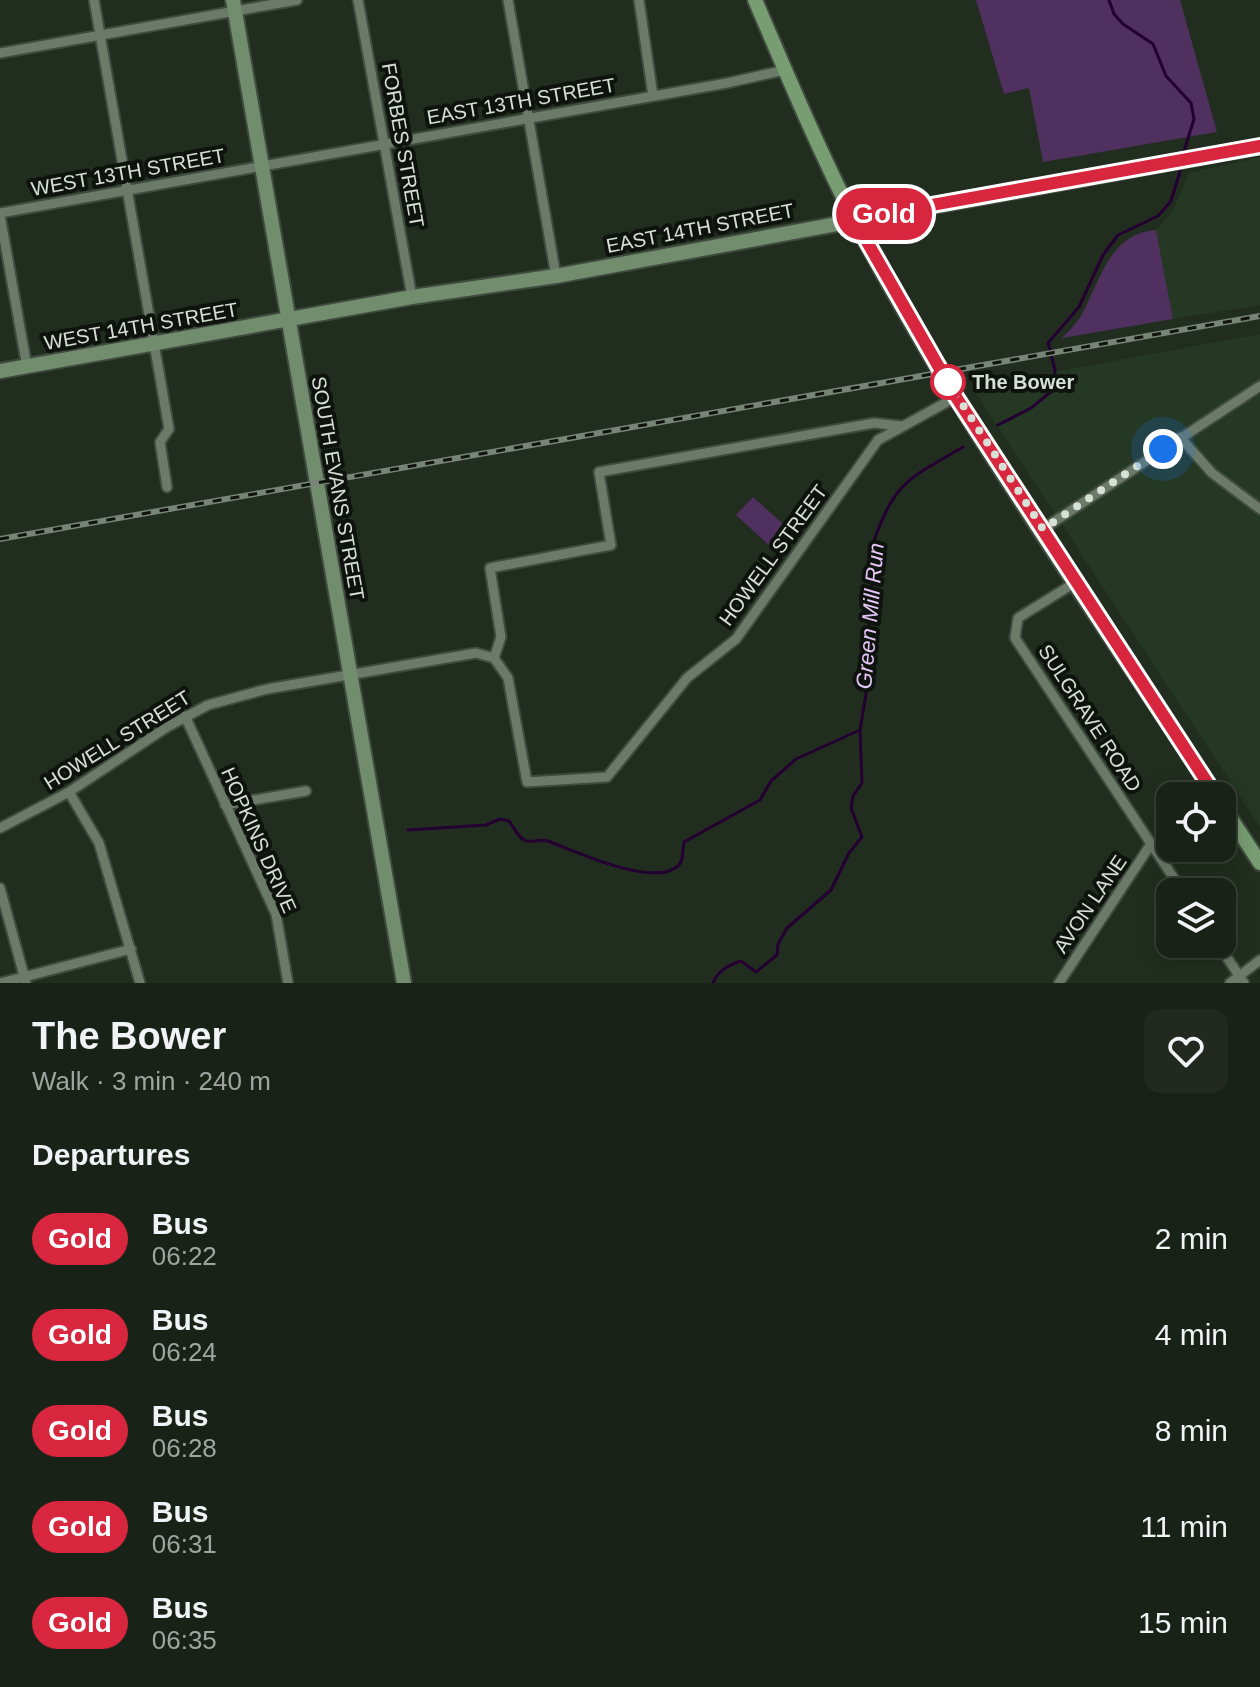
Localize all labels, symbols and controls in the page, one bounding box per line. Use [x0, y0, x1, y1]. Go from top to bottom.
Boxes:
street label: FORBES STREET [378, 61, 428, 229]
street label: EAST 13TH STREET [425, 74, 617, 128]
street label: WEST 13TH STREET [29, 144, 227, 200]
line badge: Gold [828, 188, 940, 240]
text: Gold [852, 198, 916, 229]
street label: EAST 14TH STREET [604, 199, 796, 257]
street label: WEST 14TH STREET [42, 298, 240, 354]
marker: The Bower [931, 365, 965, 399]
place label: The Bower [972, 371, 1074, 393]
street label: SOUTH EVANS STREET [308, 375, 368, 601]
your location [1143, 429, 1183, 469]
street label: HOWELL STREET [715, 481, 831, 629]
water label: Green Mill Run [851, 542, 889, 690]
street label: SULGRAVE ROAD [1034, 640, 1146, 796]
street label: HOWELL STREET [40, 686, 194, 794]
street label: HOPKINS DRIVE [217, 764, 301, 916]
map controls [1156, 782, 1236, 958]
button: locate [1156, 782, 1236, 862]
street label: AVON LANE [1049, 851, 1131, 957]
button: layers [1156, 878, 1236, 958]
button: heart [1144, 1009, 1228, 1093]
text: The Bower [32, 1015, 226, 1057]
text: Walk · 3 min · 240 m [32, 1066, 271, 1096]
text: Departures [32, 1138, 190, 1171]
text: Bus [152, 1207, 208, 1240]
text: 2 min [1155, 1222, 1228, 1255]
text: Gold [48, 1223, 112, 1254]
text: 06:22 [152, 1241, 217, 1271]
text: Bus [152, 1303, 208, 1336]
text: 4 min [1155, 1318, 1228, 1351]
text: Gold [48, 1319, 112, 1350]
text: 06:24 [152, 1337, 217, 1367]
text: Bus [152, 1399, 208, 1432]
text: 8 min [1155, 1414, 1228, 1447]
text: Gold [48, 1415, 112, 1446]
text: 06:28 [152, 1433, 217, 1463]
text: Bus [152, 1495, 208, 1528]
text: 11 min [1140, 1510, 1228, 1543]
text: Gold [48, 1511, 112, 1542]
text: 06:31 [152, 1529, 217, 1559]
text: Bus [152, 1591, 208, 1624]
text: 15 min [1138, 1606, 1228, 1639]
text: Gold [48, 1607, 112, 1638]
text: 06:35 [152, 1625, 217, 1655]

